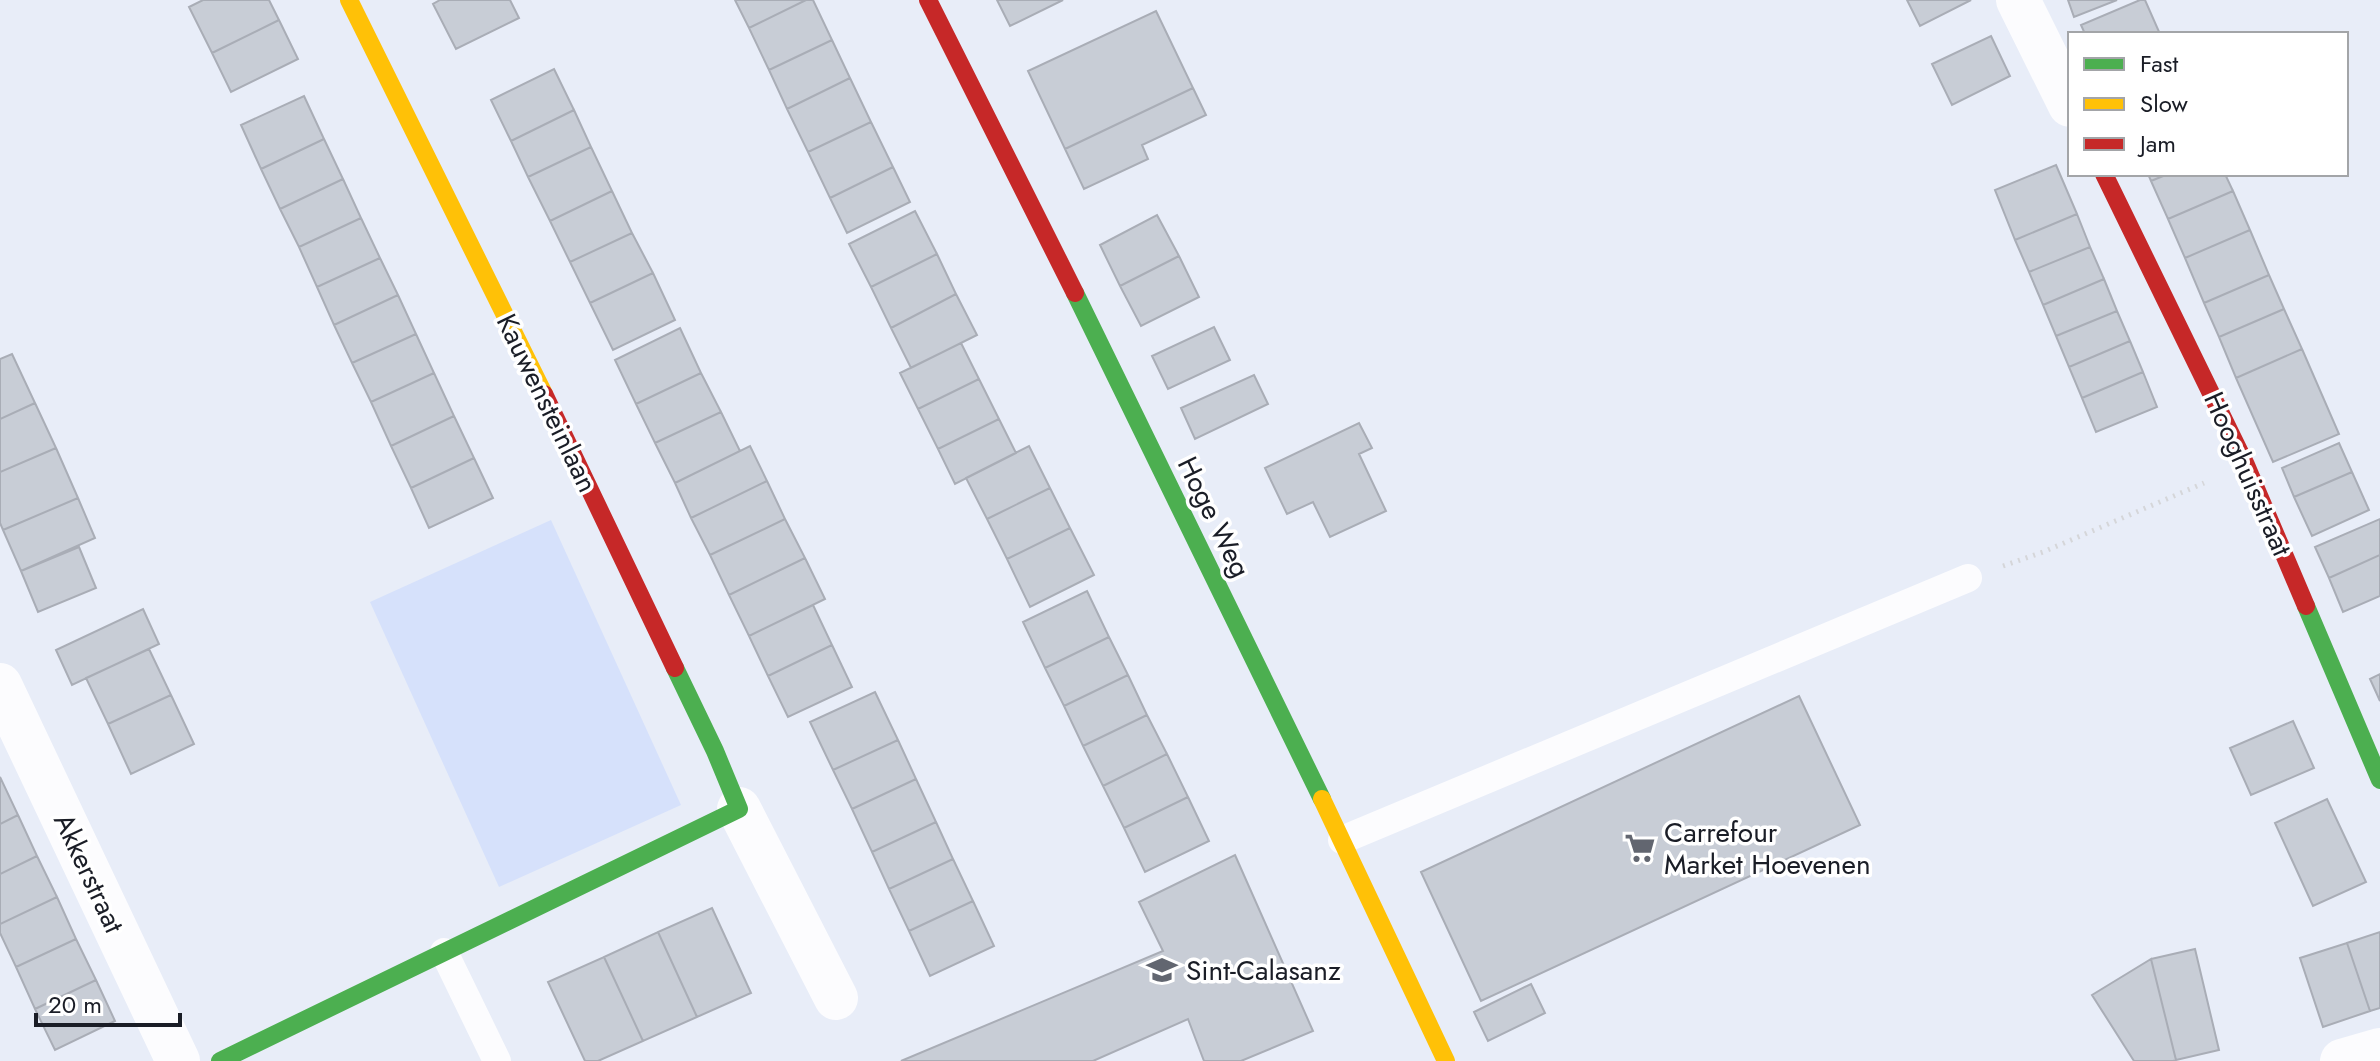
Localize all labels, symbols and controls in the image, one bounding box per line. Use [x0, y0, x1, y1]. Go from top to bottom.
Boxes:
legend [2068, 32, 2348, 176]
text: Fast [2140, 46, 2178, 81]
text: Slow [2140, 86, 2188, 121]
text: Jam [2137, 126, 2176, 161]
street label: Kauwensteinlaan [486, 307, 608, 499]
street label: Hooghuisstraat [2194, 385, 2303, 563]
street label: Hoge Weg [1167, 450, 1261, 584]
street label: Akkerstraat [43, 806, 135, 940]
place label: Carrefour Market Hoevenen [1664, 812, 1871, 885]
supermarket icon: Carrefour Market Hoevenen [1623, 831, 1657, 865]
place label: Sint-Calasanz [1186, 950, 1341, 991]
school or university icon: Sint-Calasanz [1145, 953, 1179, 987]
scale bar [36, 977, 180, 1027]
text: 20 m [48, 987, 102, 1022]

